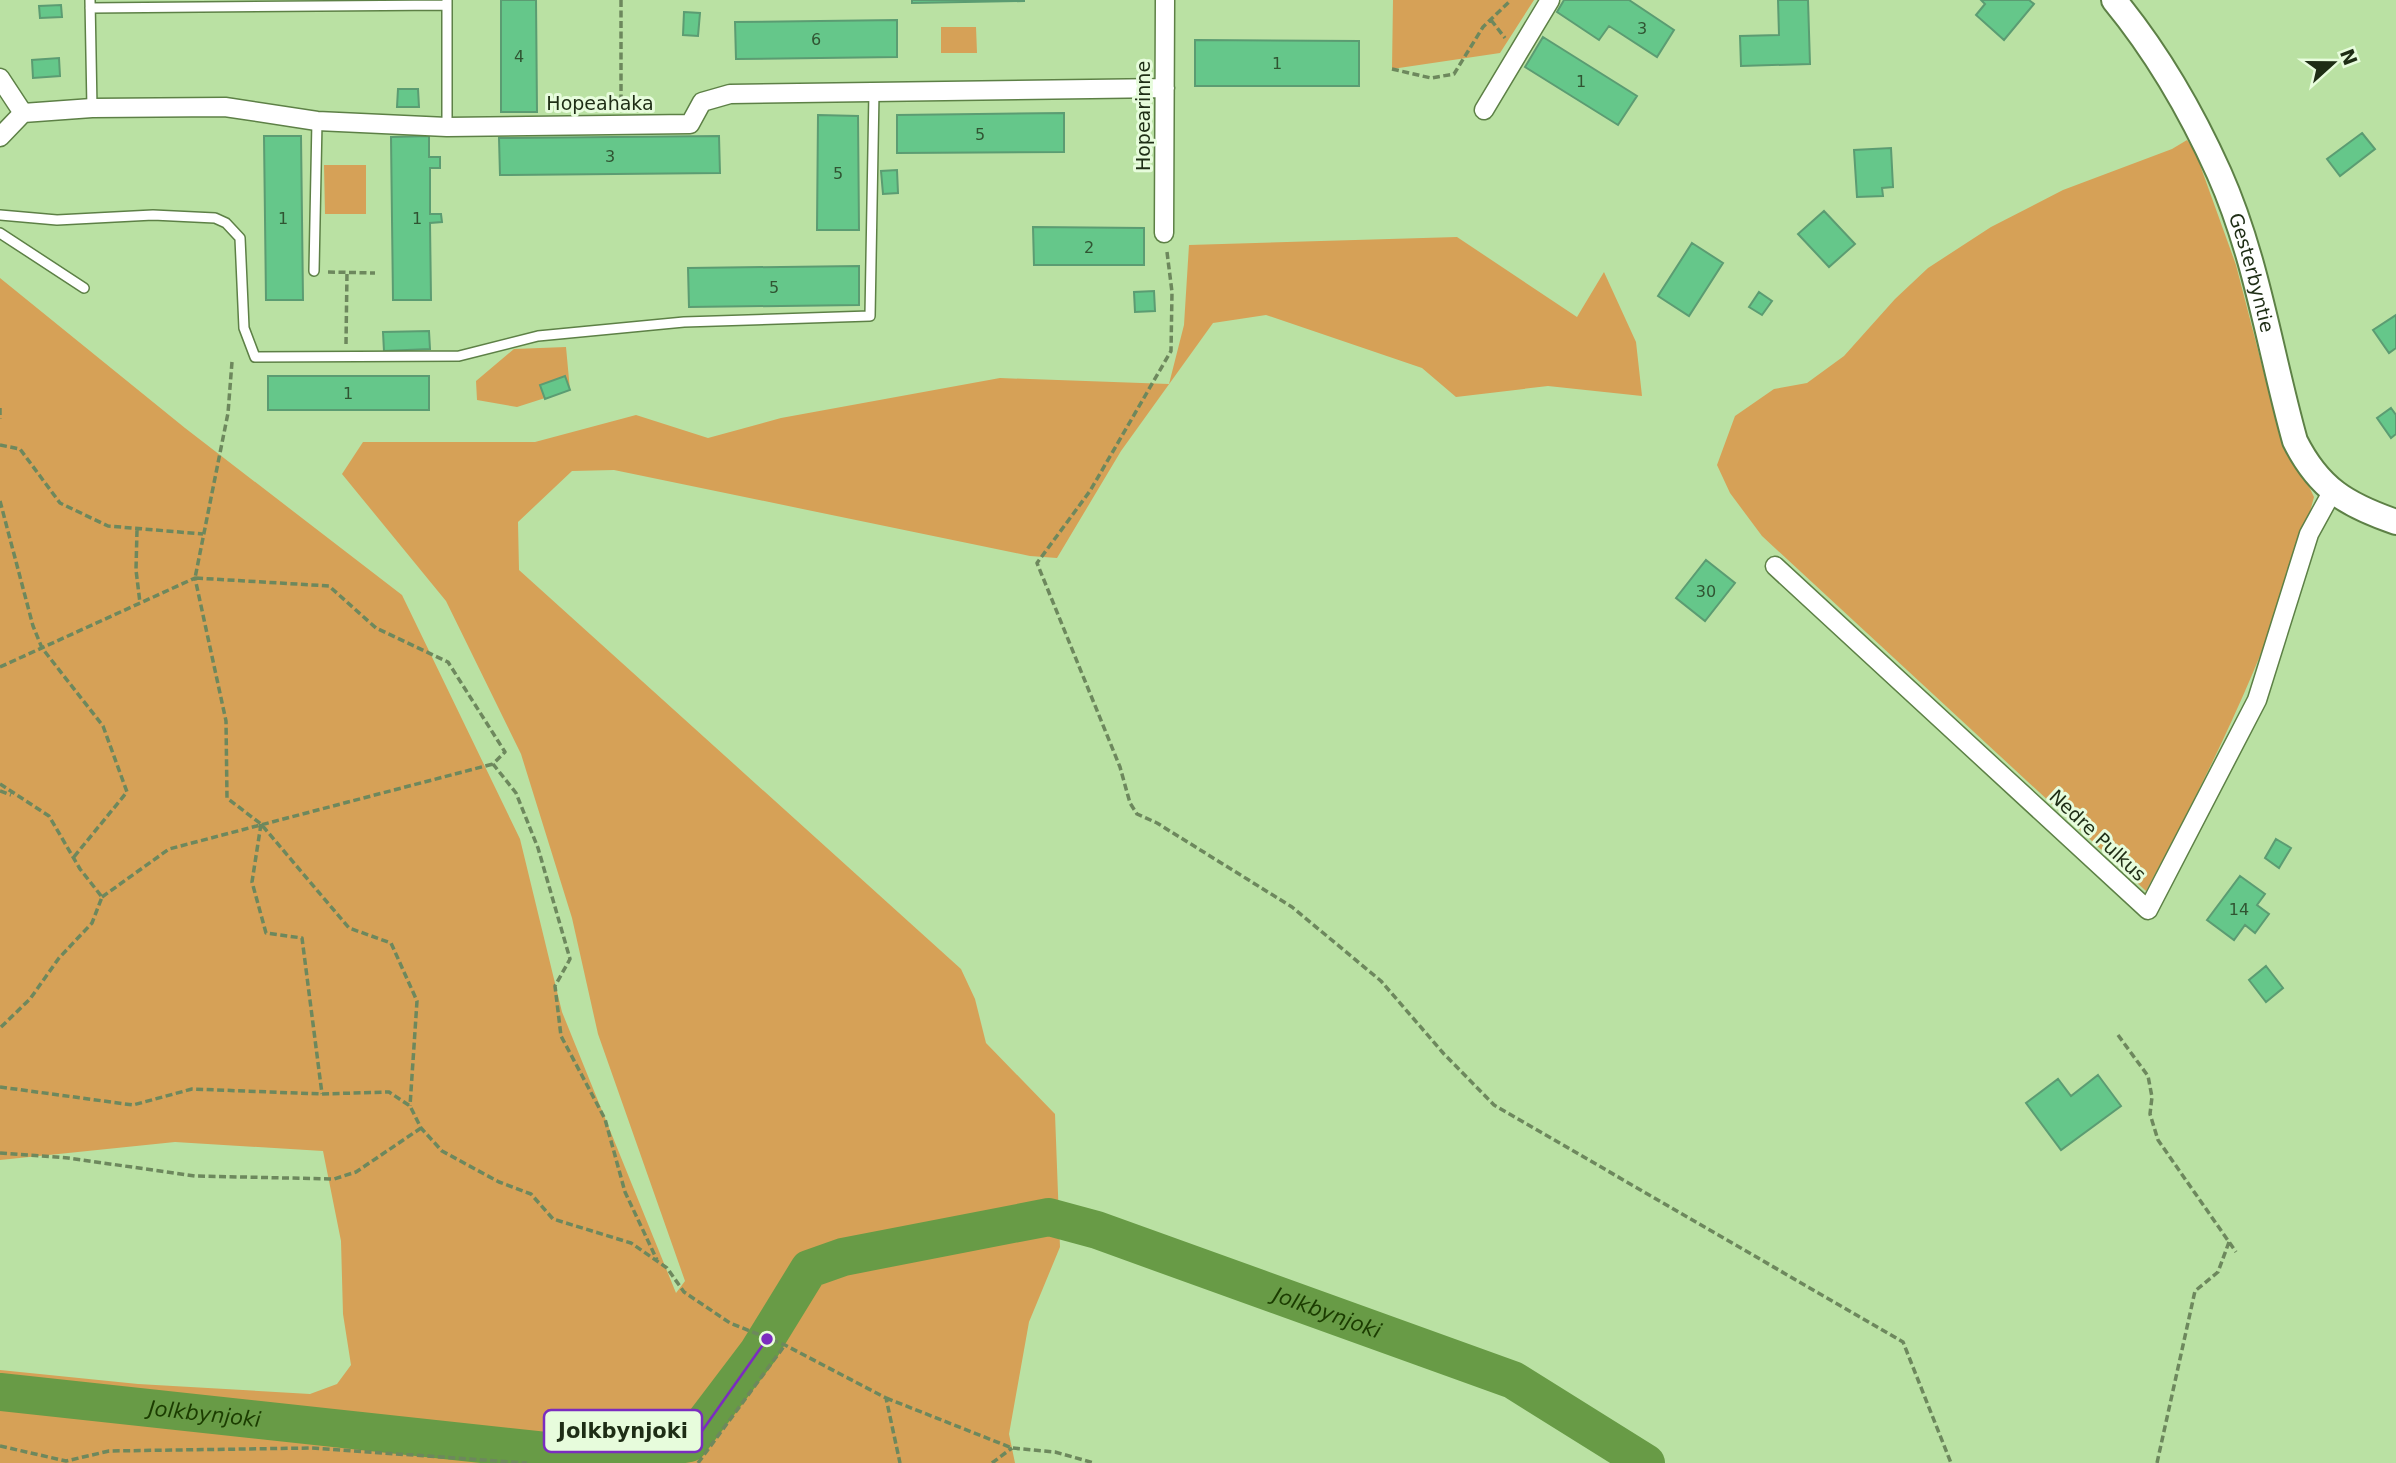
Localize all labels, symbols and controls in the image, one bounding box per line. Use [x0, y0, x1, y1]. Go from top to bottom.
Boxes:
house number: 3 [1637, 19, 1647, 38]
north arrow [2298, 28, 2368, 98]
house number: 6 [811, 30, 821, 49]
text: N [2336, 46, 2362, 68]
house number: 4 [514, 47, 524, 66]
house number: 1 [1272, 54, 1282, 73]
street label: Hopearinne [1132, 61, 1154, 171]
house number: 1 [1576, 72, 1586, 91]
street label: Hopeahaka [546, 92, 654, 114]
house number: 5 [975, 125, 985, 144]
house number: 3 [605, 147, 615, 166]
house number: 5 [833, 164, 843, 183]
house number: 1 [278, 209, 288, 228]
house number: 1 [412, 209, 422, 228]
street label: Gesterbyntie [2225, 210, 2279, 334]
house number: 2 [1084, 238, 1094, 257]
house number: 5 [769, 278, 779, 297]
house number: 1 [343, 384, 353, 403]
house number: 30 [1696, 582, 1716, 601]
street label: Nedre Pulkus [2045, 785, 2151, 885]
house number: 14 [2229, 900, 2249, 919]
water label: Jolkbynjoki [1266, 1281, 1385, 1344]
water label: Jolkbynjoki [143, 1396, 262, 1432]
callout: Jolkbynjoki [544, 1410, 702, 1452]
text: Jolkbynjoki [556, 1419, 688, 1443]

